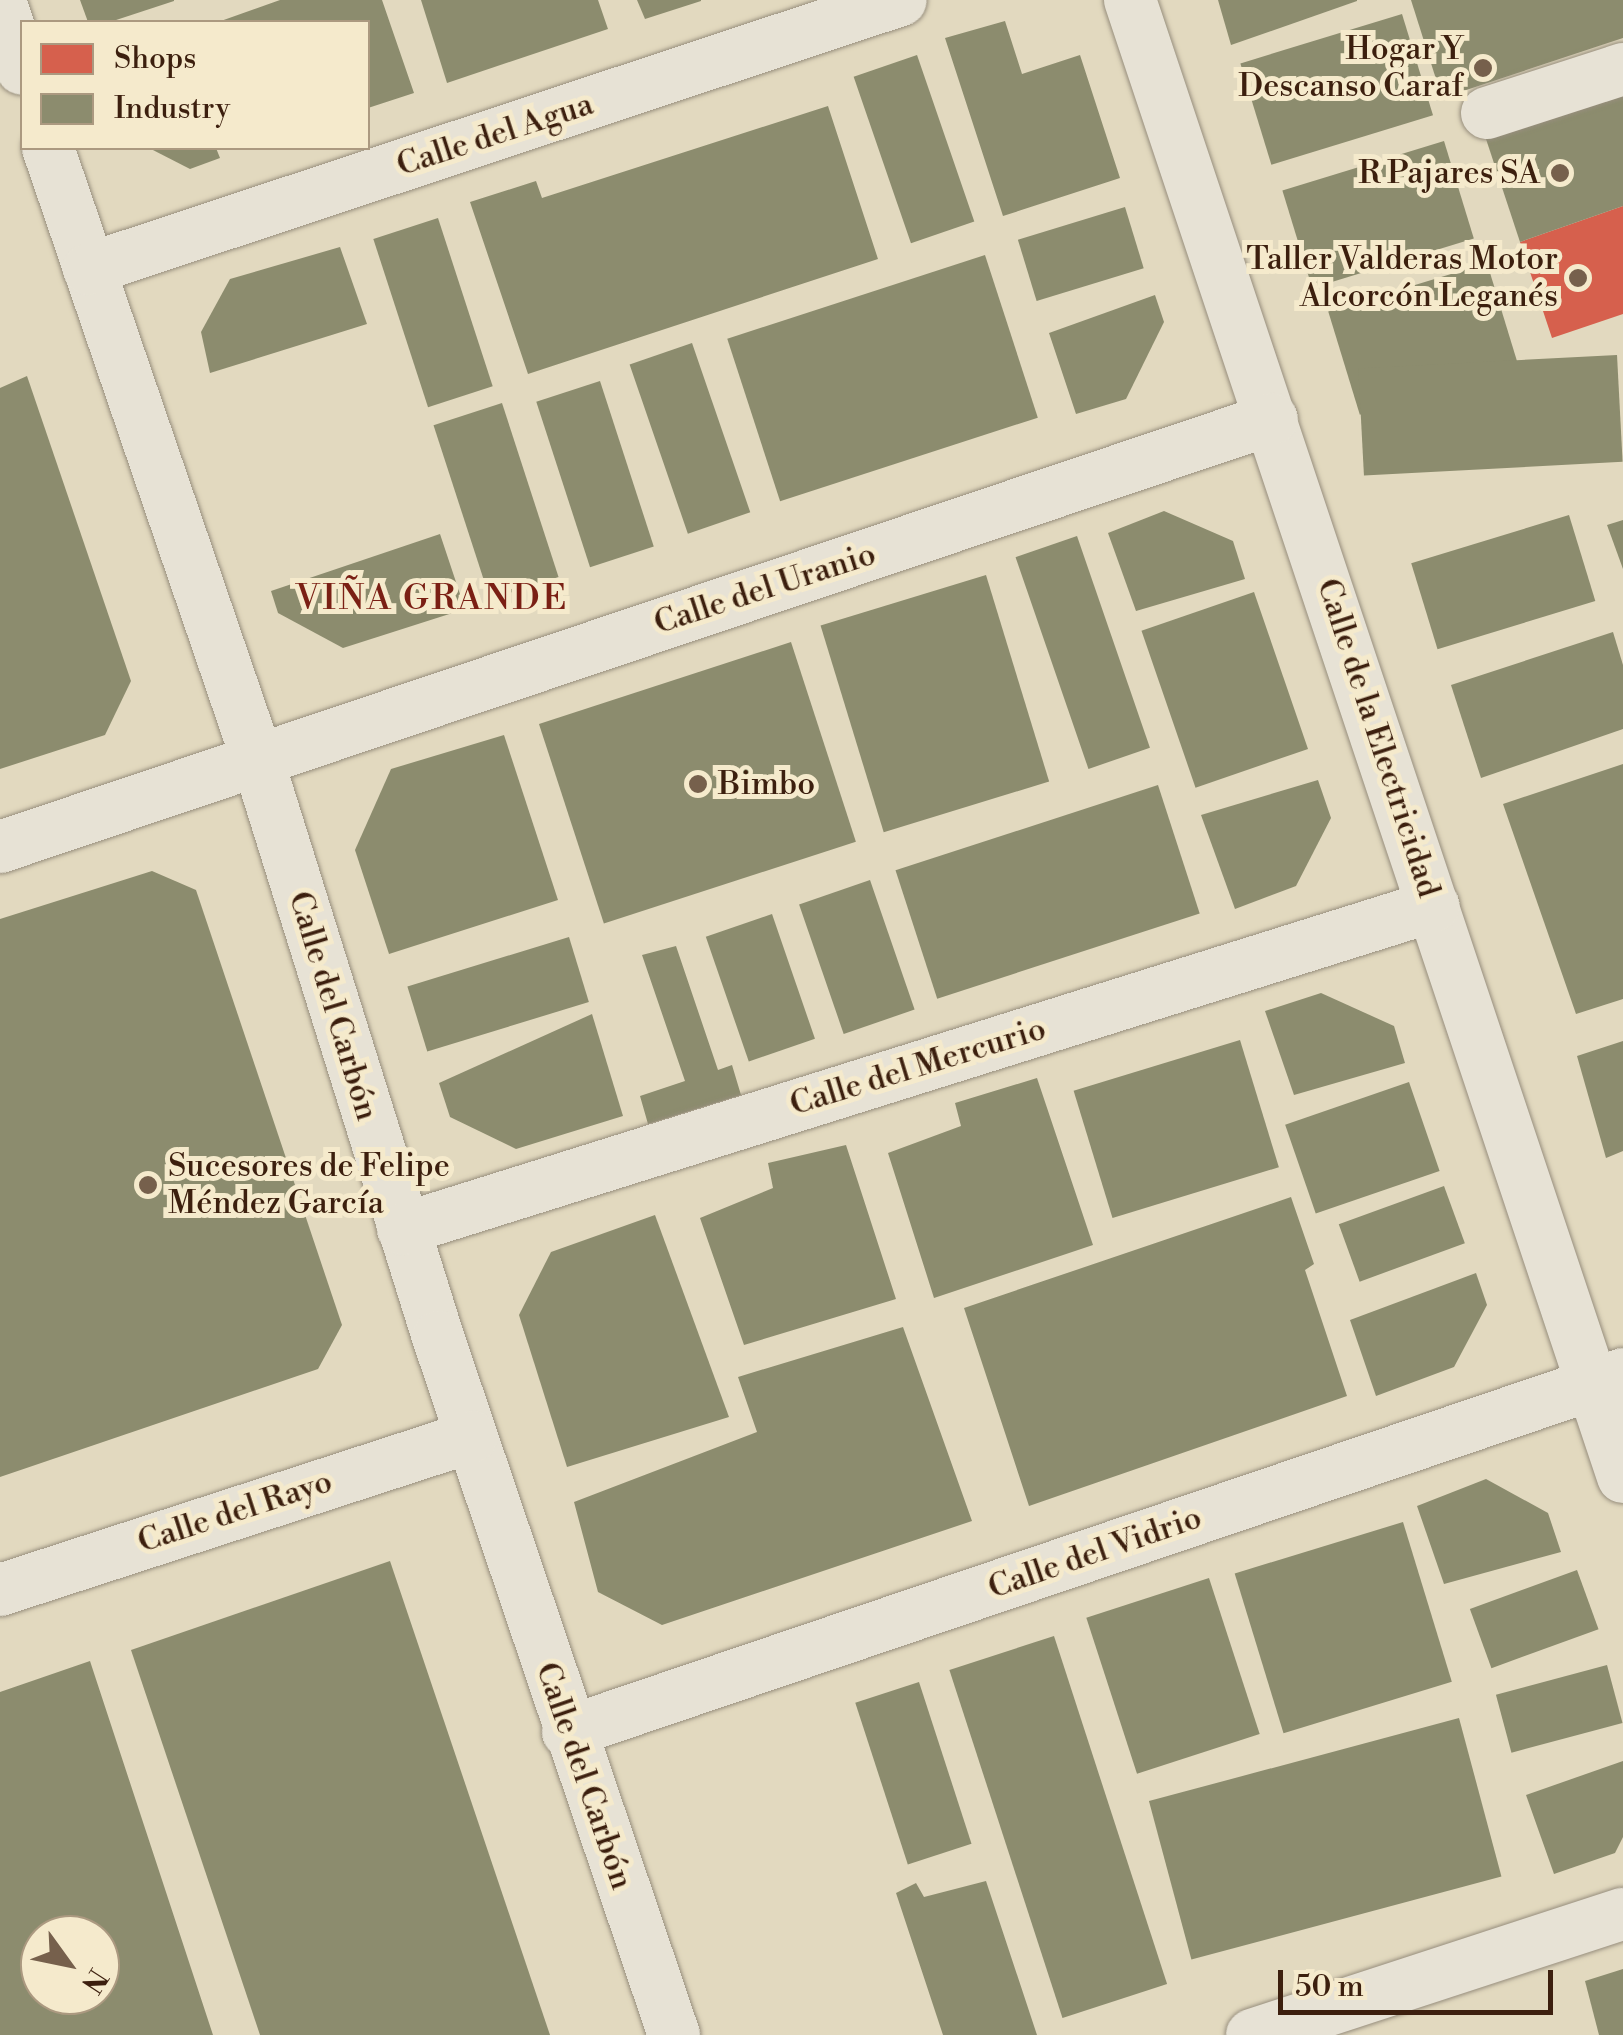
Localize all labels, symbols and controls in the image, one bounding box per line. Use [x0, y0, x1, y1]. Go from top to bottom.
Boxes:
legend [20, 20, 370, 150]
place label: Hogar Y Descanso Caraf [1238, 31, 1463, 106]
text: Shops [114, 40, 196, 78]
marker: Hogar Y Descanso Caraf [1472, 57, 1494, 79]
street label: Calle del Agua [392, 85, 598, 185]
text: Industry [114, 90, 230, 128]
place label: R Pajares SA [1358, 154, 1540, 192]
marker: R Pajares SA [1549, 162, 1571, 184]
place label: Taller Valderas Motor Alcorcón Leganés [1246, 241, 1558, 316]
marker: Taller Valderas Motor Alcorcón Leganés [1567, 267, 1589, 289]
street label: Calle del Uranio [649, 535, 881, 643]
street label: Calle de la Electricidad [1308, 574, 1448, 902]
district label: VIÑA GRANDE [295, 578, 569, 620]
place label: Bimbo [718, 765, 815, 803]
marker: Bimbo [687, 773, 709, 795]
street label: Calle del Carbón [280, 887, 386, 1125]
street label: Calle del Mercurio [785, 1010, 1051, 1124]
place label: Sucesores de Felipe Méndez García [168, 1148, 450, 1223]
marker: Sucesores de Felipe Méndez García [137, 1174, 159, 1196]
street label: Calle del Rayo [133, 1463, 337, 1561]
street label: Calle del Vidrio [983, 1499, 1207, 1607]
street label: Calle del Carbón [527, 1658, 641, 1894]
north arrow [20, 1915, 120, 2015]
scale bar [1283, 1950, 1558, 2012]
text: N [73, 1962, 115, 1999]
text: 50 m [1295, 1968, 1364, 2006]

